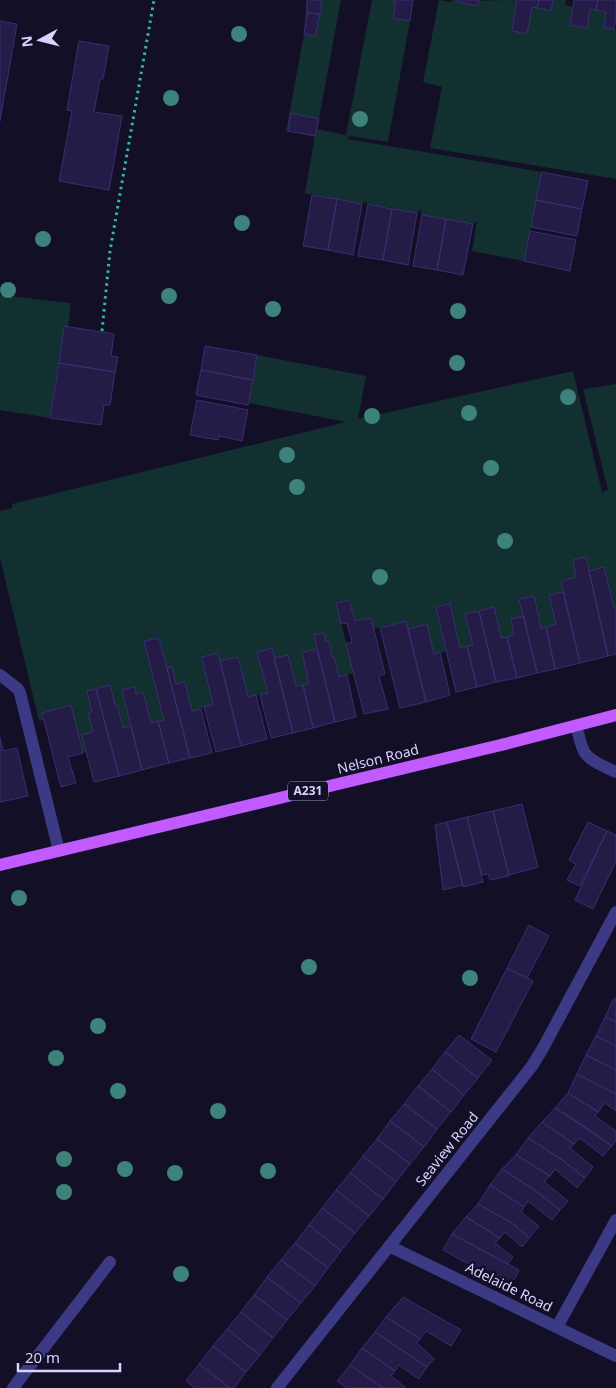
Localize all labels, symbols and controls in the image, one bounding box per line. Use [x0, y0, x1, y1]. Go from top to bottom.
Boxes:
north arrow [15, 15, 65, 65]
text: N [16, 35, 37, 48]
street label: Nelson Road [335, 739, 421, 778]
road number: A231 [288, 781, 328, 800]
street label: Seaview Road [411, 1108, 482, 1190]
street label: Adelaide Road [463, 1257, 556, 1316]
scale bar [18, 1340, 120, 1372]
text: 20 m [25, 1347, 60, 1367]

